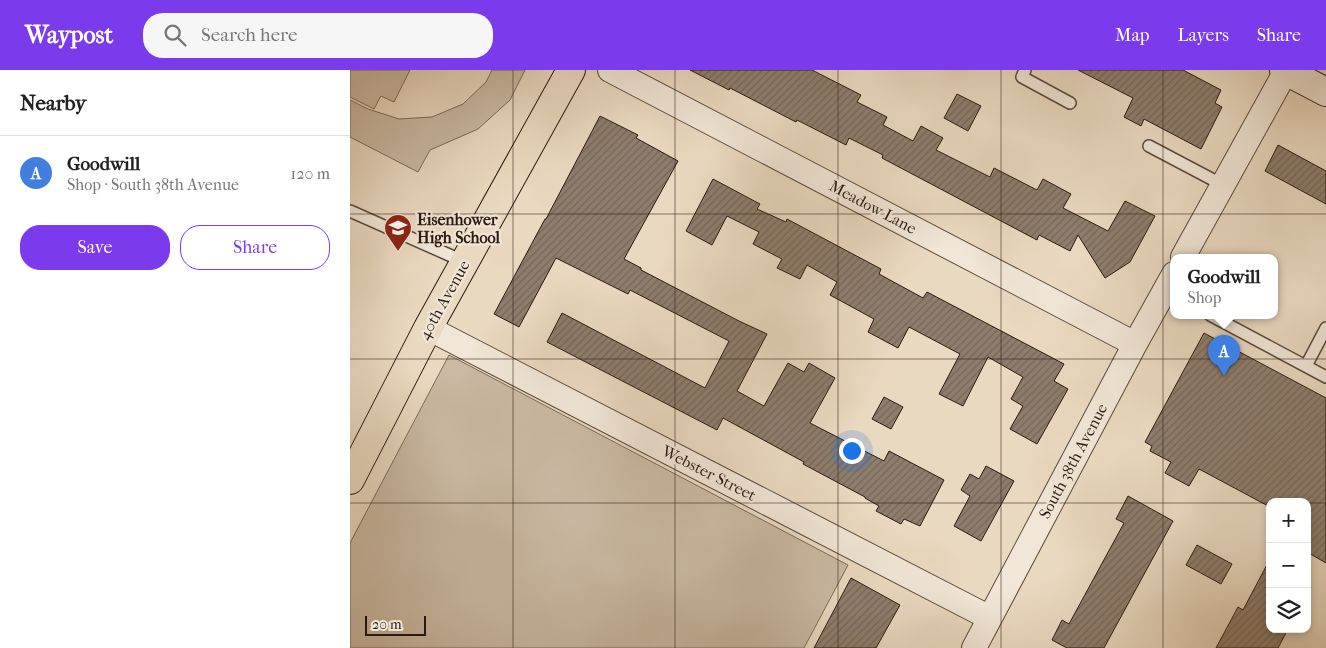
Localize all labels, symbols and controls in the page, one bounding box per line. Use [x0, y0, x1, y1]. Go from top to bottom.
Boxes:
search box [143, 13, 493, 58]
text: Waypost [25, 21, 113, 49]
icon: search [161, 21, 189, 49]
text: Search here [201, 24, 297, 46]
text: Map [1115, 25, 1149, 46]
text: Layers [1177, 25, 1229, 46]
text: Share [1257, 25, 1301, 46]
text: Nearby [20, 91, 86, 115]
text: Goodwill [67, 153, 140, 175]
text: A [31, 164, 41, 183]
text: 120 m [291, 164, 330, 183]
text: Shop · South 38th Avenue [67, 175, 239, 194]
street label: Meadow Lane [826, 176, 920, 238]
place label: Eisenhower High School [417, 210, 501, 248]
school or university icon: Eisenhower High School [383, 213, 413, 252]
button: Save [20, 225, 170, 270]
button: Share [180, 225, 330, 270]
popup [1170, 254, 1278, 319]
street label: 40th Avenue [414, 257, 474, 343]
text: Goodwill [1187, 266, 1261, 288]
text: Shop [1187, 288, 1221, 307]
pin: A [1208, 335, 1240, 376]
street label: South 38th Avenue [1035, 400, 1111, 522]
your location [839, 438, 865, 464]
street label: Webster Street [658, 441, 759, 505]
map controls [1266, 498, 1311, 633]
button: + [1266, 498, 1311, 543]
button: − [1266, 543, 1311, 588]
button: layers [1266, 588, 1311, 633]
scale bar [365, 613, 426, 636]
text: 20 m [372, 616, 402, 633]

